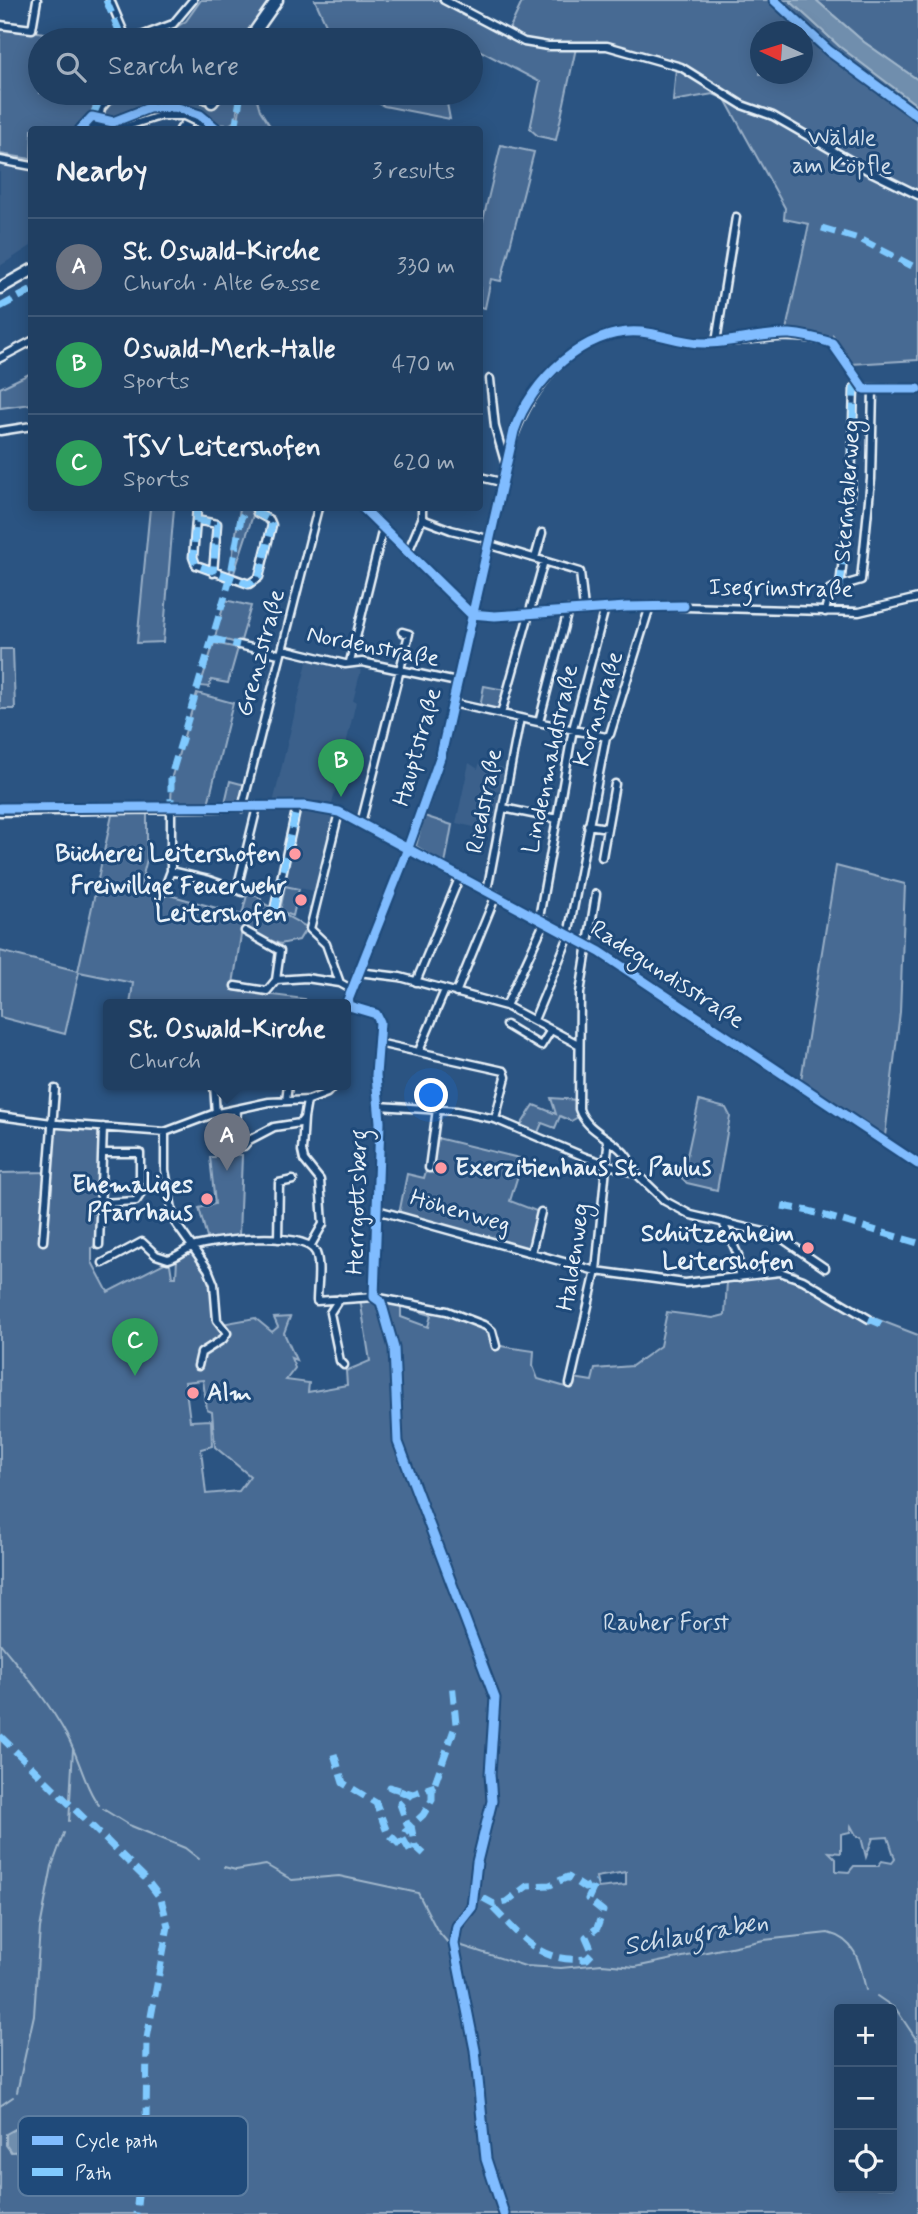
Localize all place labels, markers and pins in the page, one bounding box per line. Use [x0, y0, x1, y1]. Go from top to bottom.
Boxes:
pin: B [318, 739, 364, 797]
place label: Bücherei Leitershofen [55, 839, 281, 870]
marker: Bücherei Leitershofen [287, 846, 303, 862]
place label: Freiwillige Feuerwehr Leitershofen [71, 871, 287, 930]
marker: Freiwillige Feuerwehr Leitershofen [293, 892, 309, 908]
pin: A [204, 1113, 250, 1171]
place label: Exerzitienhaus St. Paulus [455, 1153, 712, 1184]
marker: Exerzitienhaus St. Paulus [433, 1160, 449, 1176]
place label: Ehemaliges Pfarrhaus [72, 1170, 194, 1229]
marker: Ehemaliges Pfarrhaus [199, 1191, 215, 1207]
place label: Schützenheim Leitershofen [641, 1219, 794, 1278]
marker: Schützenheim Leitershofen [800, 1240, 816, 1256]
pin: C [112, 1318, 158, 1376]
place label: Alm [207, 1378, 252, 1409]
marker: Alm [185, 1385, 201, 1401]

